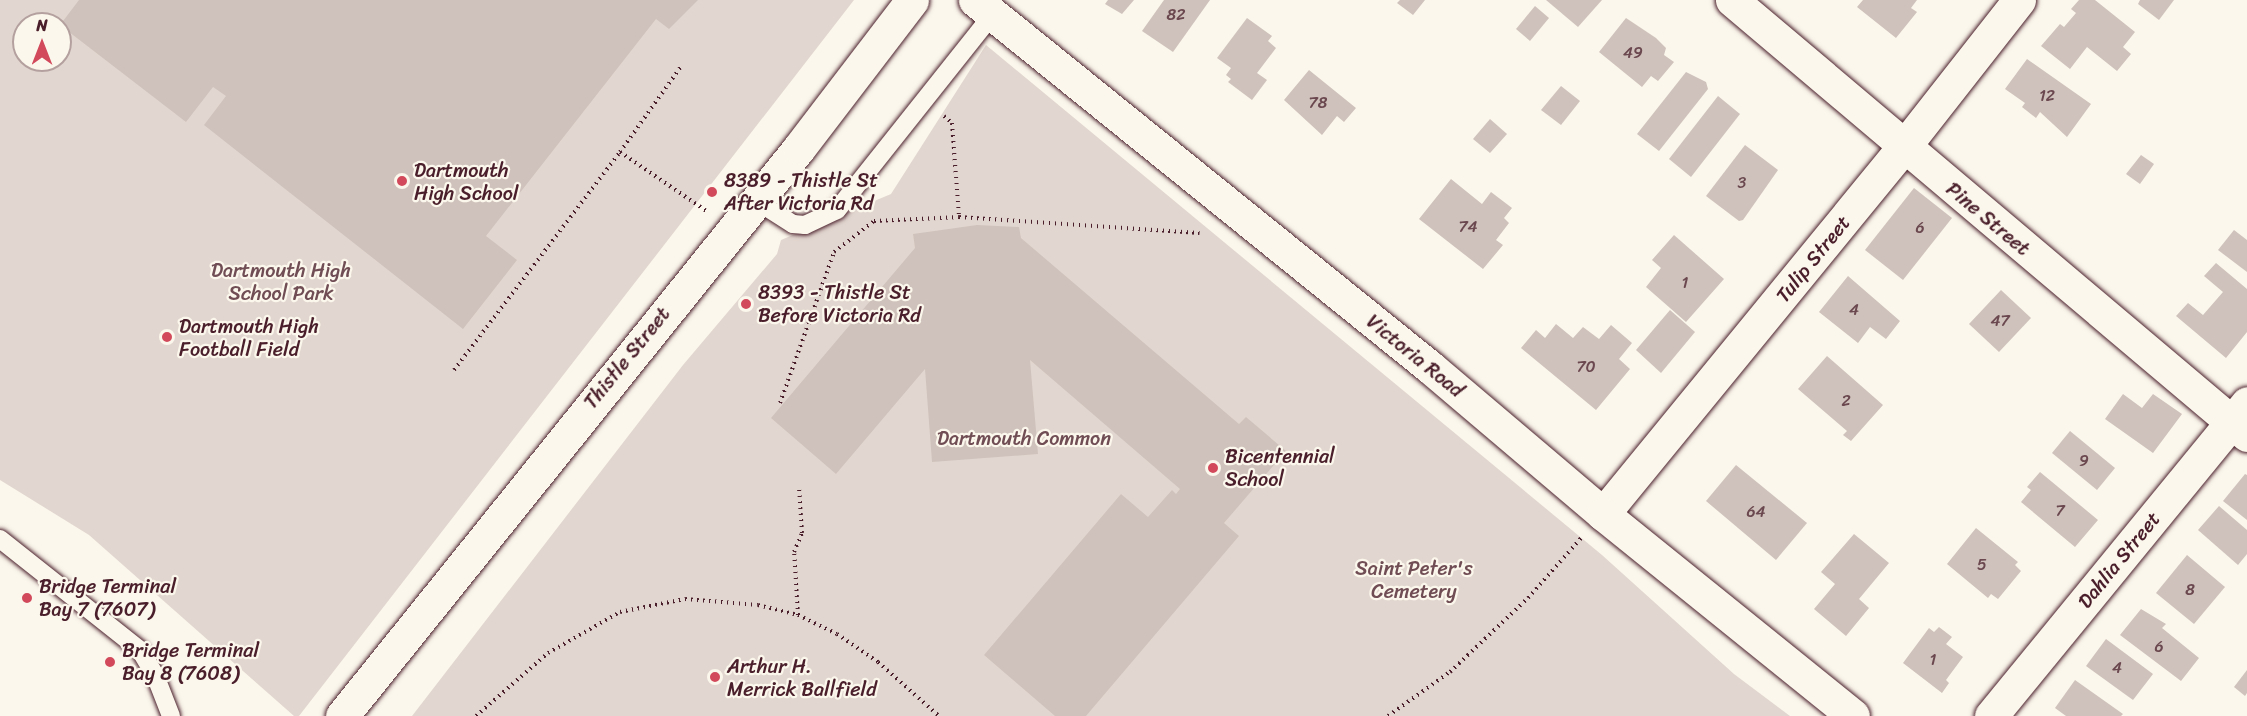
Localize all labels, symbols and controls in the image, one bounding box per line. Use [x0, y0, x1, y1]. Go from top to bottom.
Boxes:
house number: 82 [1167, 5, 1185, 25]
text: N [36, 11, 48, 40]
north arrow [12, 12, 72, 72]
house number: 49 [1623, 43, 1643, 63]
house number: 12 [2039, 86, 2055, 106]
house number: 78 [1309, 93, 1327, 113]
place label: Dartmouth High School [414, 158, 518, 205]
place label: 8389 - Thistle St After Victoria Rd [724, 168, 878, 215]
house number: 3 [1738, 173, 1746, 193]
marker: Dartmouth High School [395, 174, 409, 188]
street label: Pine Street [1941, 177, 2035, 261]
marker: 8389 - Thistle St After Victoria Rd [705, 185, 719, 199]
street label: Tulip Street [1771, 211, 1855, 307]
house number: 74 [1458, 217, 1478, 237]
house number: 6 [1915, 218, 1925, 238]
park label: Dartmouth High School Park [211, 259, 351, 306]
house number: 1 [1682, 273, 1688, 293]
place label: 8393 - Thistle St Before Victoria Rd [758, 280, 921, 327]
marker: 8393 - Thistle St Before Victoria Rd [739, 297, 753, 311]
house number: 4 [1849, 300, 1859, 320]
street label: Thistle Street [579, 302, 675, 414]
street label: Victoria Road [1362, 310, 1468, 402]
house number: 47 [1990, 311, 2010, 331]
place label: Dartmouth High Football Field [179, 314, 319, 361]
marker: Dartmouth High Football Field [160, 330, 174, 344]
house number: 70 [1576, 357, 1596, 377]
house number: 2 [1841, 391, 1851, 411]
park label: Dartmouth Common [937, 426, 1111, 450]
place label: Bicentennial School [1225, 444, 1335, 491]
house number: 9 [2079, 451, 2089, 471]
marker: Bicentennial School [1206, 461, 1220, 475]
house number: 7 [2055, 501, 2065, 521]
house number: 64 [1746, 502, 1766, 522]
street label: Dahlia Street [2073, 507, 2165, 613]
house number: 5 [1977, 555, 1987, 575]
park label: Saint Peter's Cemetery [1355, 556, 1473, 603]
place label: Bridge Terminal Bay 7 (7607) [39, 574, 177, 621]
house number: 8 [2185, 580, 2195, 600]
marker: Bridge Terminal Bay 7 (7607) [20, 591, 34, 605]
house number: 6 [2154, 637, 2164, 657]
place label: Bridge Terminal Bay 8 (7608) [122, 638, 260, 685]
house number: 1 [1930, 650, 1936, 670]
place label: Arthur H. Merrick Ballfield [727, 654, 877, 701]
marker: Bridge Terminal Bay 8 (7608) [103, 655, 117, 669]
house number: 4 [2112, 658, 2122, 678]
marker: Arthur H. Merrick Ballfield [708, 670, 722, 684]

